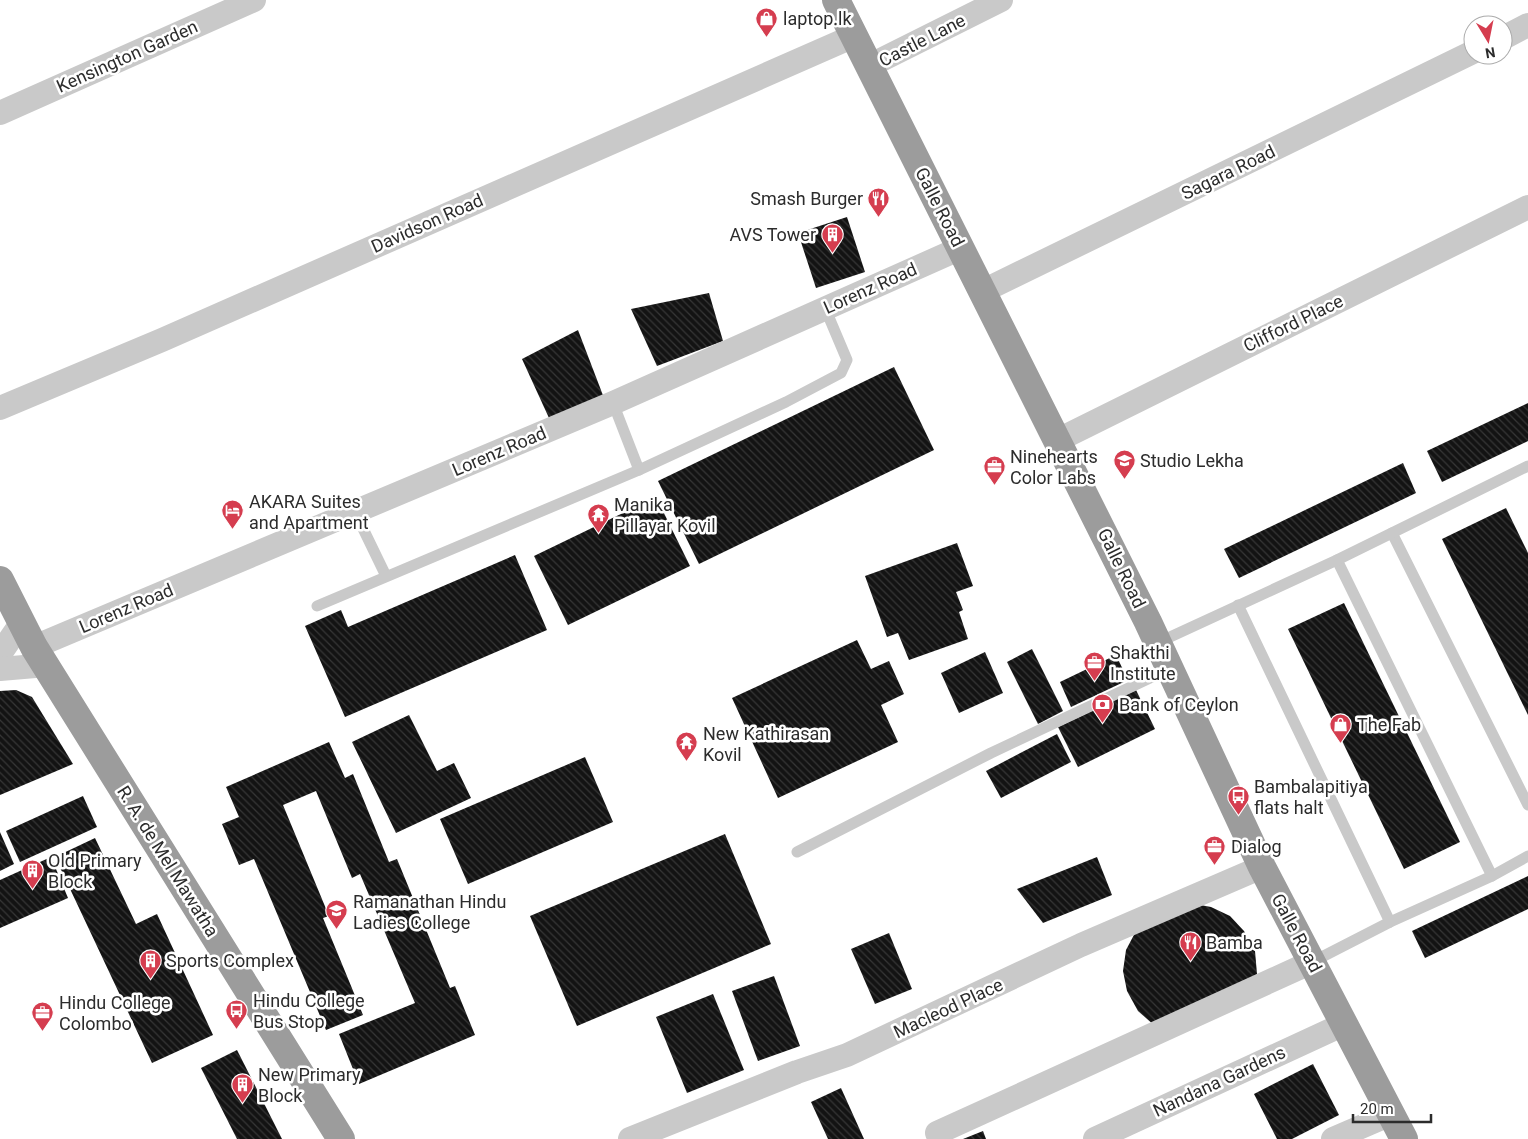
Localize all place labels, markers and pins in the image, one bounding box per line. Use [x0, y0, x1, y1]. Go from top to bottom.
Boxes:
shop icon: laptop.lk [755, 6, 779, 37]
place label: laptop.lk [783, 8, 852, 29]
restaurant icon: Smash Burger [867, 186, 891, 217]
place label: Smash Burger [750, 188, 863, 209]
building icon: AVS Tower [820, 222, 844, 253]
place label: AVS Tower [729, 224, 816, 245]
place label: Ninehearts Color Labs [1010, 446, 1098, 488]
school or university icon: Studio Lekha [1112, 448, 1136, 479]
place label: Studio Lekha [1140, 450, 1244, 471]
office icon: Ninehearts Color Labs [982, 454, 1006, 485]
place label: AKARA Suites and Apartment [249, 491, 369, 533]
place label: Manika Pillayar Kovil [614, 494, 716, 536]
hotel icon: AKARA Suites and Apartment [221, 499, 245, 530]
temple icon: Manika Pillayar Kovil [586, 502, 610, 533]
place label: Shakthi Institute [1110, 642, 1176, 684]
office icon: Shakthi Institute [1082, 650, 1106, 681]
bank icon: Bank of Ceylon [1091, 692, 1115, 723]
place label: Bank of Ceylon [1119, 694, 1239, 715]
shop icon: The Fab [1329, 712, 1353, 743]
place label: The Fab [1357, 714, 1421, 735]
place label: New Kathirasan Kovil [703, 723, 829, 765]
temple icon: New Kathirasan Kovil [675, 731, 699, 762]
place label: Bambalapitiya flats halt [1254, 776, 1368, 818]
bus stop icon: Bambalapitiya flats halt [1226, 784, 1250, 815]
office icon: Dialog [1203, 834, 1227, 865]
place label: Dialog [1231, 836, 1282, 857]
place label: Old Primary Block [48, 850, 142, 892]
building icon: Old Primary Block [20, 858, 44, 889]
place label: Ramanathan Hindu Ladies College [353, 891, 506, 933]
school or university icon: Ramanathan Hindu Ladies College [325, 899, 349, 930]
restaurant icon: Bamba [1178, 930, 1202, 961]
place label: Bamba [1206, 932, 1263, 953]
building icon: Sports Complex [138, 948, 162, 979]
place label: Sports Complex [166, 950, 294, 971]
place label: Hindu College Bus Stop [253, 990, 365, 1032]
place label: Hindu College Colombo [59, 992, 171, 1034]
bus stop icon: Hindu College Bus Stop [225, 998, 249, 1029]
office icon: Hindu College Colombo [31, 1000, 55, 1031]
place label: New Primary Block [258, 1064, 361, 1106]
building icon: New Primary Block [230, 1072, 254, 1103]

